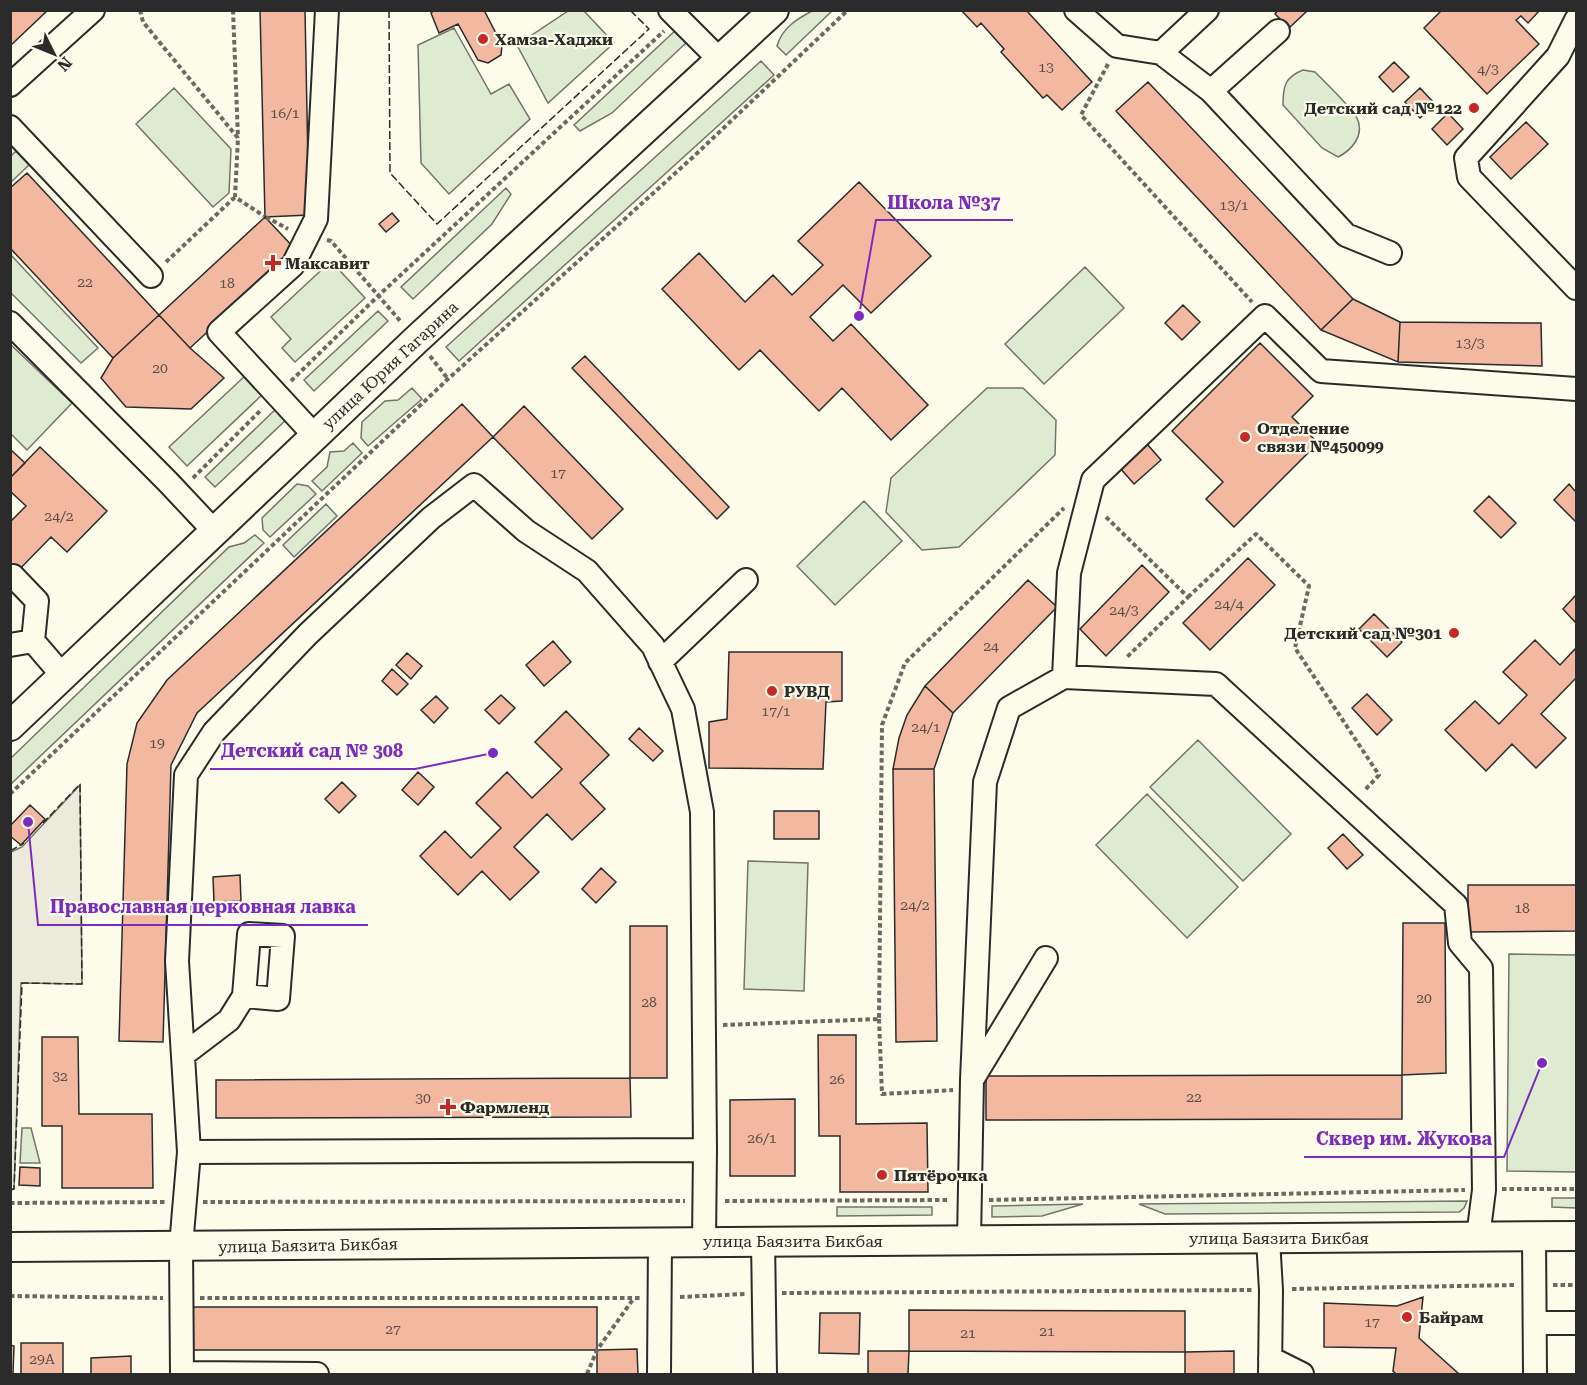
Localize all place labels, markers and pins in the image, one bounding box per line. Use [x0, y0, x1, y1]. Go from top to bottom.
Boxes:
place label: Хамза-Хаджи [495, 30, 613, 49]
marker: Хамза-Хаджи [476, 32, 490, 46]
place label: Детский сад №122 [1304, 99, 1462, 118]
marker: Детский сад №122 [1467, 101, 1481, 115]
callout: Школа №37 [876, 184, 1013, 220]
place label: Максавит [285, 254, 370, 273]
marker: Максавит [266, 256, 280, 270]
place label: Отделение связи №450099 [1257, 419, 1384, 456]
marker: Отделение связи №450099 [1238, 430, 1252, 444]
place label: Детский сад №301 [1284, 624, 1442, 643]
marker: Детский сад №301 [1447, 626, 1461, 640]
place label: РУВД [784, 682, 830, 701]
marker: РУВД [765, 684, 779, 698]
callout: Детский сад № 308 [210, 733, 415, 769]
callout: Православная церковная лавка [38, 889, 368, 925]
place label: Фармленд [460, 1098, 549, 1117]
marker: Фармленд [441, 1100, 455, 1114]
callout: Сквер им. Жукова [1304, 1121, 1504, 1157]
place label: Пятёрочка [894, 1166, 988, 1185]
marker: Пятёрочка [875, 1168, 889, 1182]
place label: Байрам [1419, 1308, 1484, 1327]
marker: Байрам [1400, 1310, 1414, 1324]

